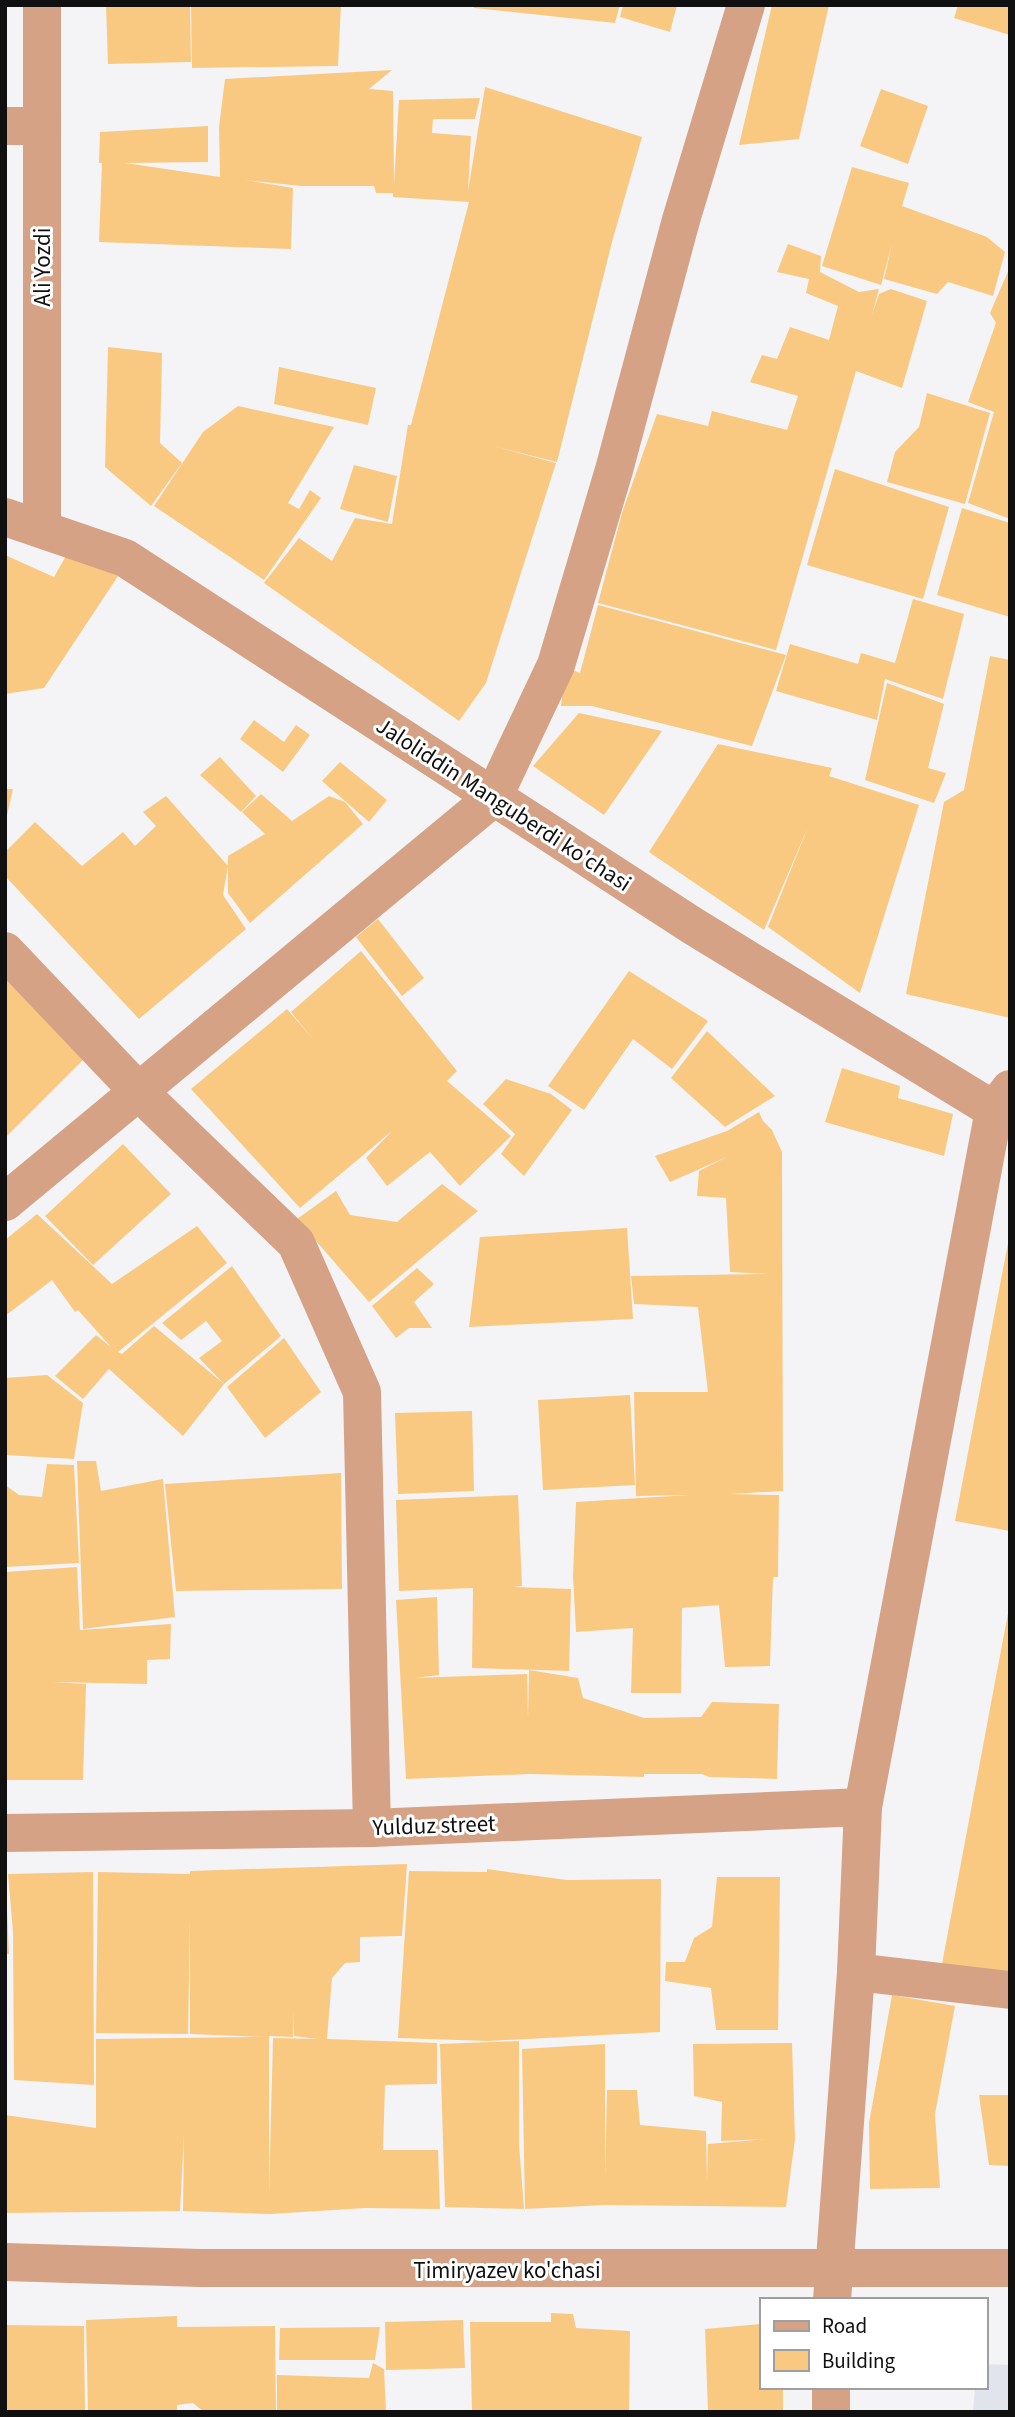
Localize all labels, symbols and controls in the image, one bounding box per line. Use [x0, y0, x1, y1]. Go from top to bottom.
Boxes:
street label: Ali Yozdi [26, 228, 59, 306]
street label: Jaloliddin Manguberdi ko'chasi [370, 709, 638, 900]
street label: Yulduz street [371, 1807, 496, 1844]
street label: Timiryazev ko'chasi [413, 2254, 601, 2287]
legend [760, 2298, 987, 2389]
text: Road [822, 2311, 867, 2341]
text: Building [822, 2346, 896, 2376]

